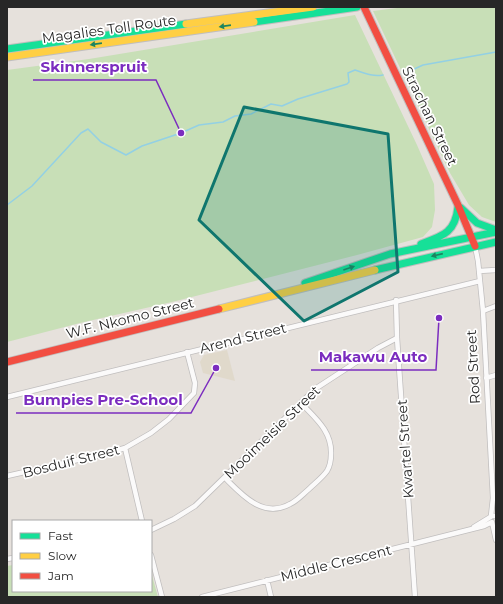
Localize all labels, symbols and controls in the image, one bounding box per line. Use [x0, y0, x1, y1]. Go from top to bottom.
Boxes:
street label: Magalies Toll Route [41, 11, 177, 47]
one-way arrow [219, 23, 231, 29]
one-way arrow [90, 41, 102, 47]
callout: Skinnerspruit [33, 53, 156, 80]
text: Skinnerspruit [41, 57, 148, 76]
street label: Strachan Street [398, 63, 462, 169]
one-way arrow [431, 253, 443, 259]
one-way arrow [344, 265, 356, 271]
street label: W.F. Nkomo Street [64, 293, 196, 343]
street label: Arend Street [198, 318, 289, 357]
street label: Rod Street [462, 329, 484, 405]
callout: Makawu Auto [311, 343, 436, 370]
text: Makawu Auto [319, 347, 428, 366]
street label: Mooimeisie Street [220, 381, 324, 483]
callout: Bumpies Pre-School [16, 386, 191, 413]
text: Bumpies Pre-School [23, 390, 183, 409]
street label: Kwartel Street [393, 399, 417, 499]
street label: Bosduif Street [21, 440, 122, 482]
legend [12, 520, 152, 592]
text: Fast [48, 528, 73, 543]
street label: Middle Crescent [279, 540, 394, 586]
text: Slow [48, 548, 77, 563]
text: Jam [47, 568, 74, 583]

